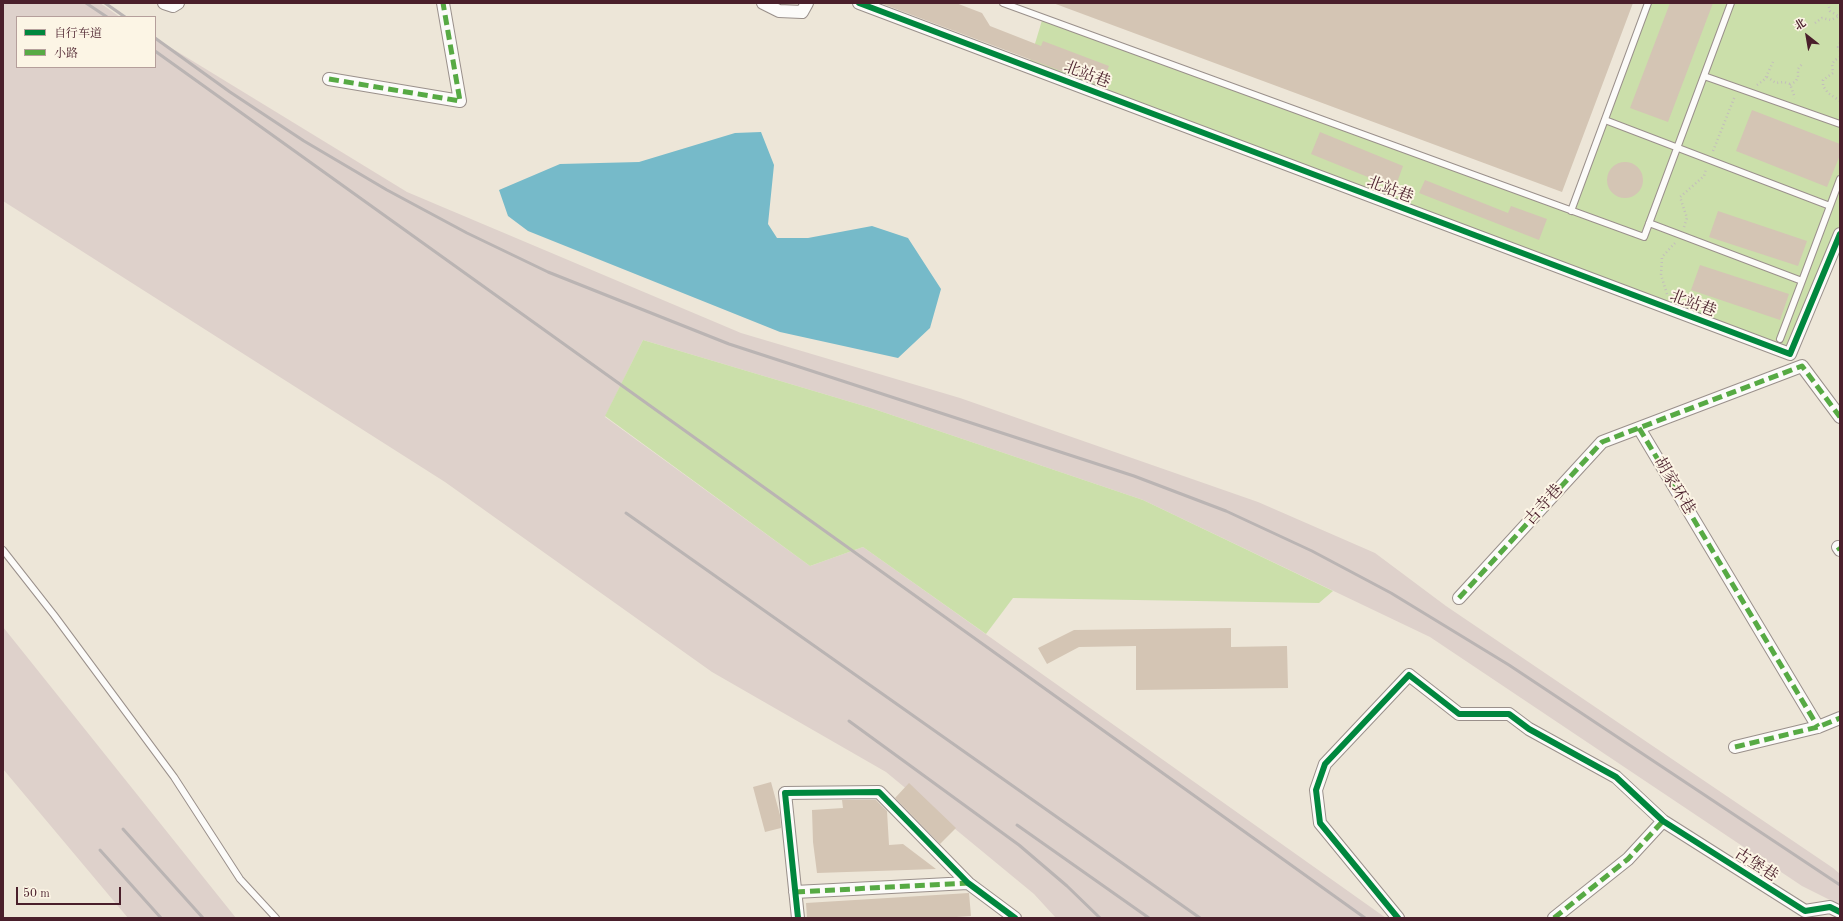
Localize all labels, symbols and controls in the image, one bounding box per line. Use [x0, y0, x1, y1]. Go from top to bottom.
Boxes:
legend [16, 16, 156, 68]
north arrow [1787, 16, 1827, 56]
text: 北 [1793, 18, 1808, 33]
text: 自行车道 [54, 28, 102, 40]
text: 小路 [54, 48, 78, 60]
street label: 北站巷 [1061, 57, 1113, 93]
street label: 北站巷 [1364, 172, 1416, 208]
street label: 北站巷 [1667, 286, 1719, 322]
street label: 胡家环巷 [1649, 454, 1699, 518]
street label: 古寺巷 [1521, 481, 1567, 529]
street label: 古堡巷 [1731, 844, 1781, 886]
scale bar [18, 879, 123, 905]
text: 50 m [23, 888, 50, 900]

